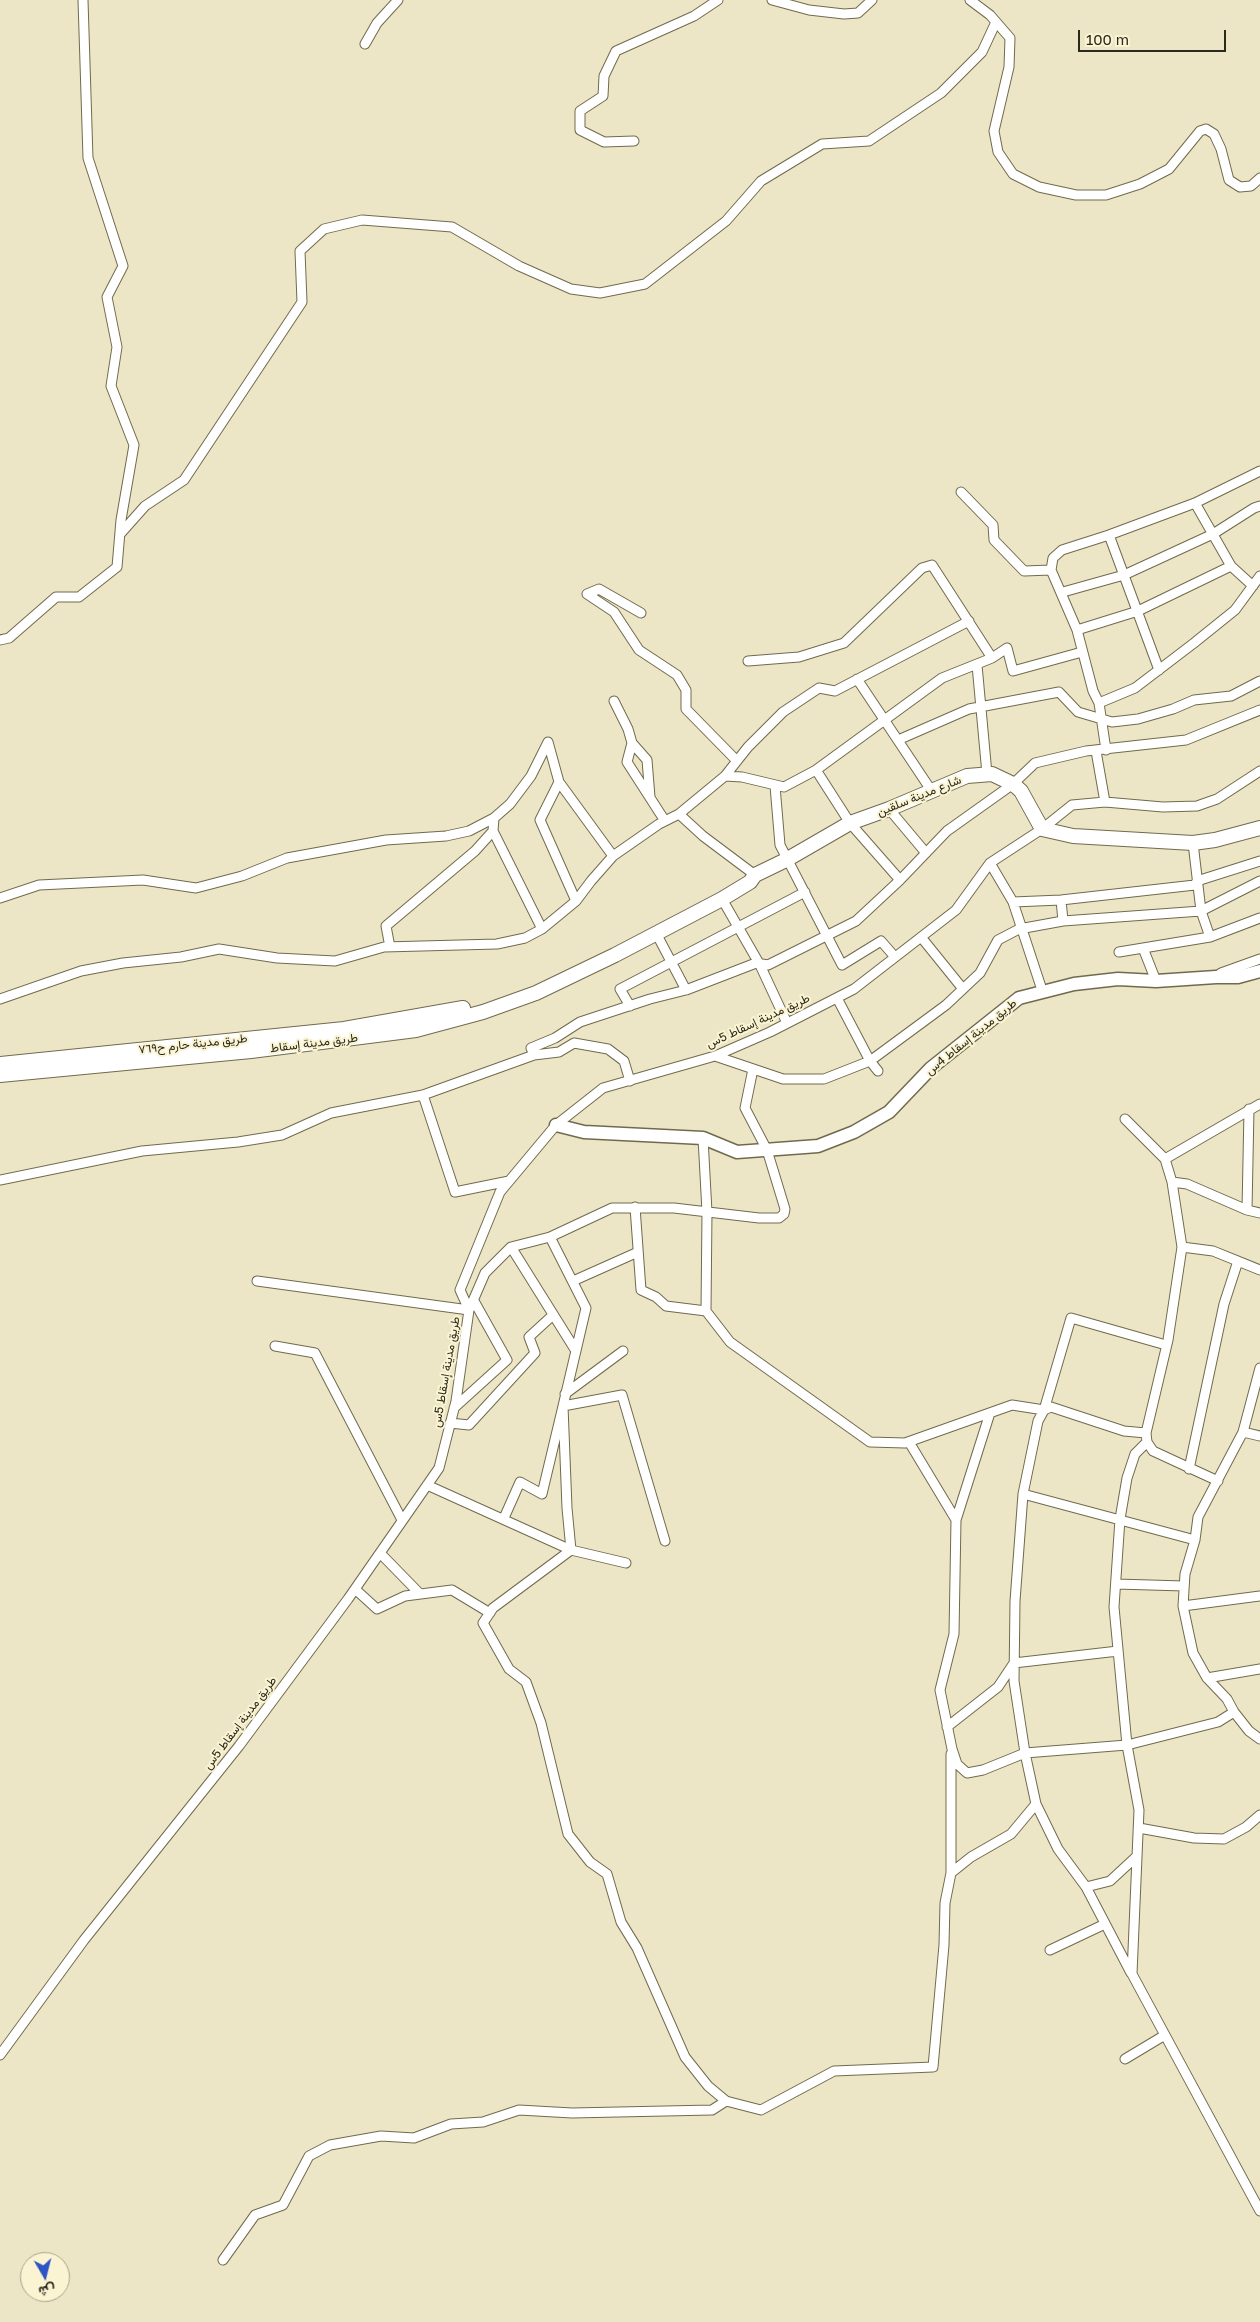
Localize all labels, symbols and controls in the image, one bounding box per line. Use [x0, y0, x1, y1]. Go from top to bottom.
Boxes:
scale bar [1080, 20, 1228, 52]
text: 100 m [1086, 30, 1129, 48]
street label: شارع مدينة سلقين [875, 773, 963, 819]
street label: طريق مدينة إسقاط 5س [704, 991, 812, 1051]
street label: طريق مدينة إسقاط 4س [923, 996, 1019, 1078]
street label: طريق مدينة إسقاط [269, 1030, 359, 1056]
street label: طريق مدينة حارم ح٧٦٩ [138, 1031, 248, 1057]
street label: طريق مدينة إسقاط 5س [429, 1315, 463, 1429]
street label: طريق مدينة إسقاط 5س [200, 1674, 280, 1772]
north arrow [20, 2252, 70, 2302]
text: ش [38, 2282, 57, 2301]

